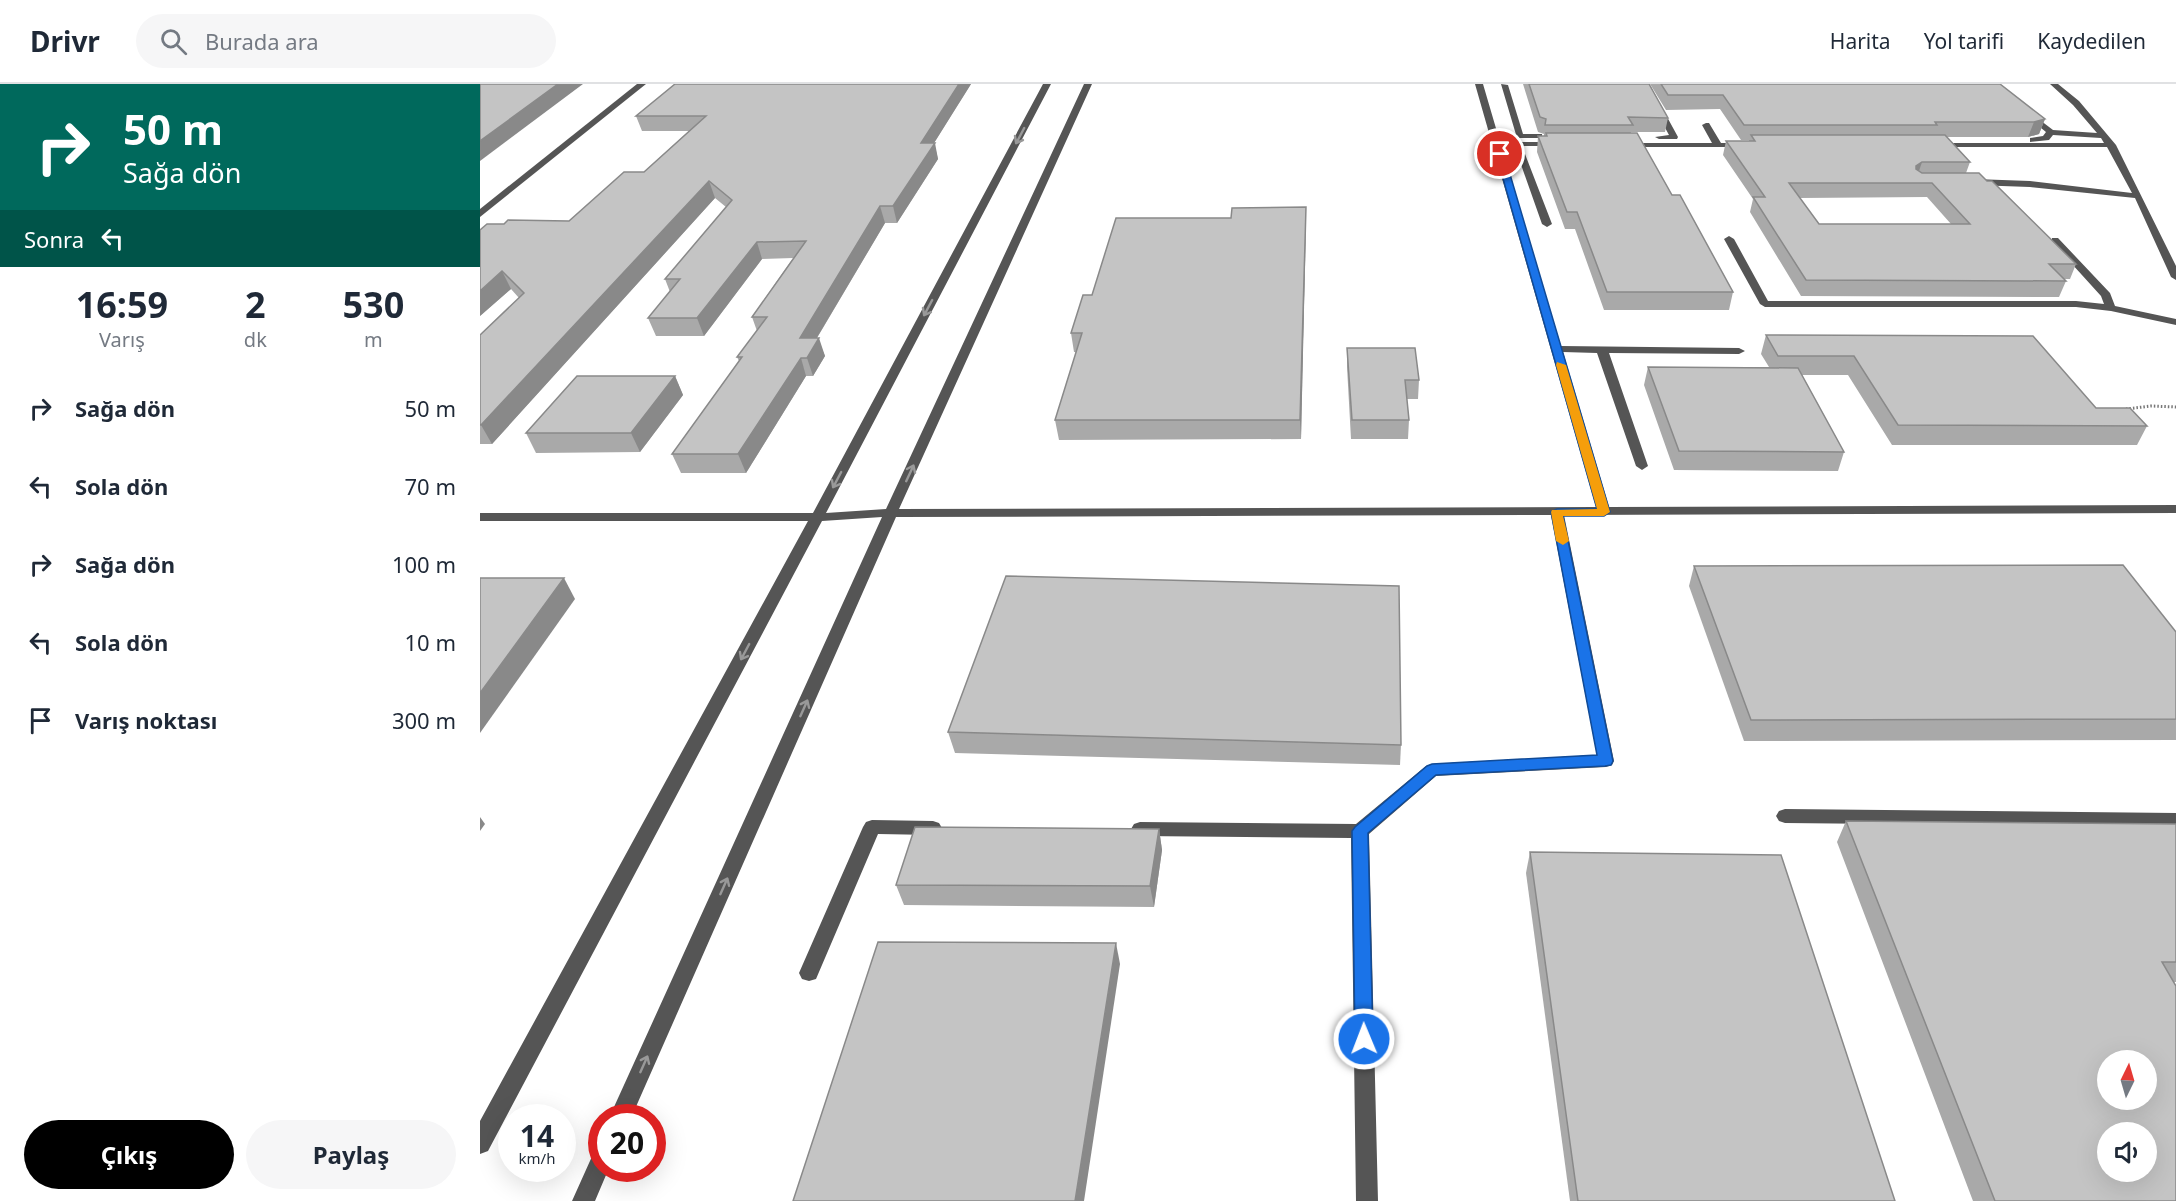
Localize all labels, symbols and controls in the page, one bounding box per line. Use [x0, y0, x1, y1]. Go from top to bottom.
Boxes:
search box [136, 14, 556, 68]
text: Drivr [30, 22, 100, 60]
icon: search [157, 25, 190, 58]
text: Burada ara [205, 26, 319, 56]
text: Harita [1830, 27, 1891, 55]
text: Yol tarifi [1924, 27, 2004, 55]
text: Kaydedilen [2037, 27, 2146, 55]
text: 50 m [123, 100, 223, 157]
icon: right [24, 108, 102, 186]
one-way arrow [1014, 126, 1025, 144]
pin [1474, 128, 1525, 179]
icon: arrive [1483, 137, 1516, 170]
text: Sağa dön [123, 154, 241, 191]
icon: left [96, 222, 129, 255]
text: Sonra [24, 224, 84, 254]
text: 16:59 [76, 280, 168, 329]
text: 2 [245, 280, 266, 329]
text: 530 [343, 280, 404, 329]
one-way arrow [922, 299, 934, 316]
text: Varış [99, 326, 145, 353]
text: dk [244, 326, 267, 353]
text: m [364, 326, 383, 353]
icon: right [24, 392, 57, 425]
text: Sağa dön [75, 393, 175, 423]
text: 50 m [405, 393, 456, 423]
one-way arrow [905, 464, 916, 483]
icon: left [24, 470, 57, 503]
text: Sola dön [75, 471, 168, 501]
text: 70 m [405, 471, 456, 501]
one-way arrow [831, 471, 843, 488]
icon: right [24, 548, 57, 581]
text: Sağa dön [75, 549, 175, 579]
text: 100 m [392, 549, 456, 579]
icon: left [24, 626, 57, 659]
text: Sola dön [75, 627, 168, 657]
text: 10 m [405, 627, 456, 657]
one-way arrow [739, 643, 751, 660]
one-way arrow [799, 700, 810, 718]
icon: arrive [24, 704, 57, 737]
text: Varış noktası [75, 705, 217, 735]
text: 300 m [392, 705, 456, 735]
one-way arrow [719, 878, 731, 896]
position arrow [1332, 1007, 1396, 1071]
north arrow [2097, 1050, 2157, 1110]
map controls [2097, 1050, 2157, 1182]
one-way arrow [639, 1056, 651, 1074]
speed limit sign: 20 [588, 1104, 666, 1182]
text: 14 [520, 1115, 554, 1156]
button: Çıkış [24, 1120, 234, 1189]
button: Paylaş [246, 1120, 456, 1189]
button: sound [2097, 1122, 2157, 1182]
text: km/h [519, 1148, 555, 1168]

